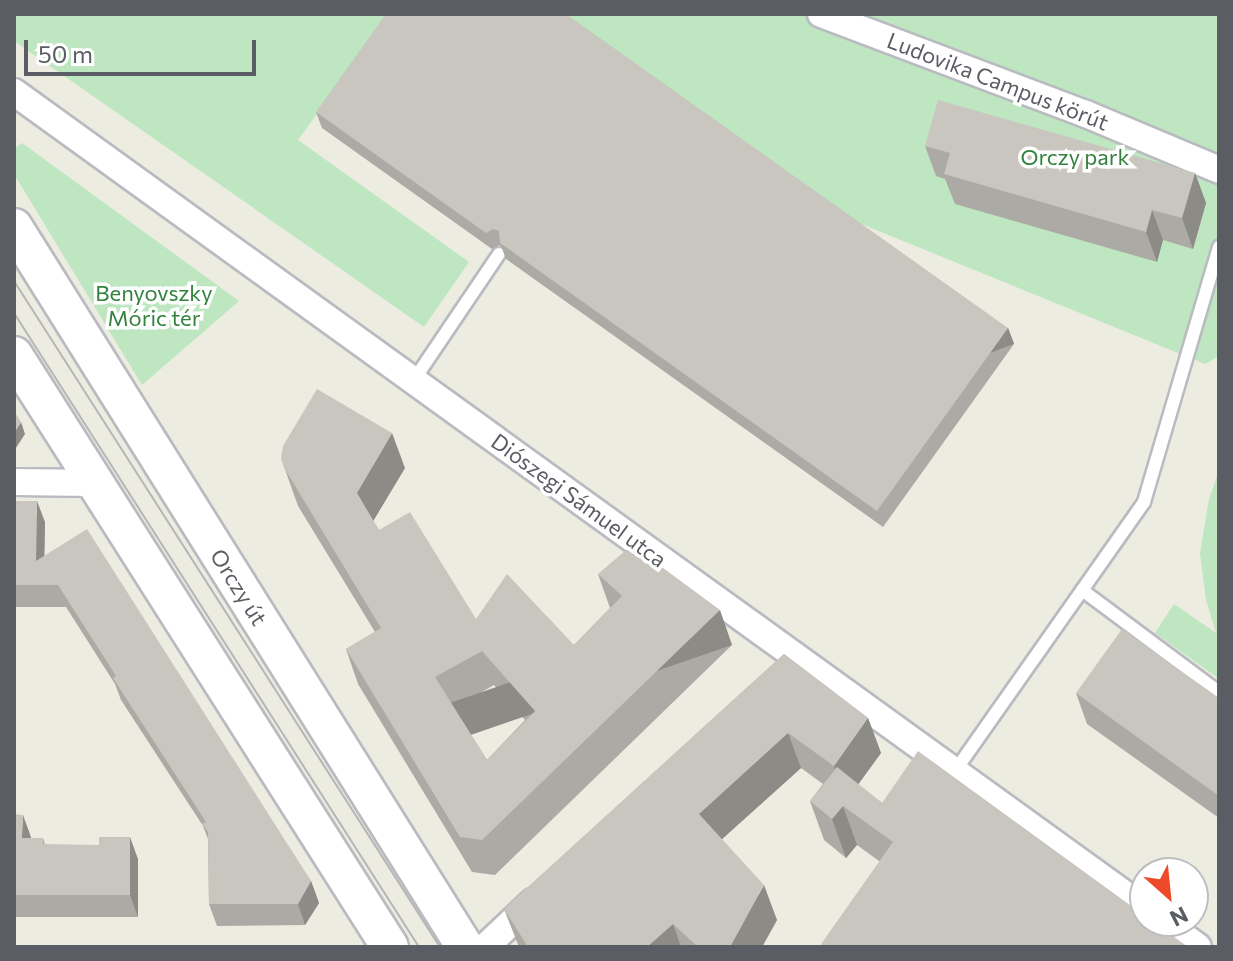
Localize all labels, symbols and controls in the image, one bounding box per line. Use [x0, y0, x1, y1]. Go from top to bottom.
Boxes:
scale bar [28, 24, 260, 74]
street label: Ludovika Campus körút [884, 27, 1112, 135]
text: 50 m [38, 39, 93, 68]
park label: Orczy park [1020, 144, 1130, 170]
park label: Benyovszky Móric tér [95, 279, 213, 330]
street label: Diószegi Sámuel utca [486, 428, 672, 572]
street label: Orczy út [205, 544, 273, 630]
north arrow [1129, 857, 1209, 937]
text: N [1166, 901, 1193, 933]

